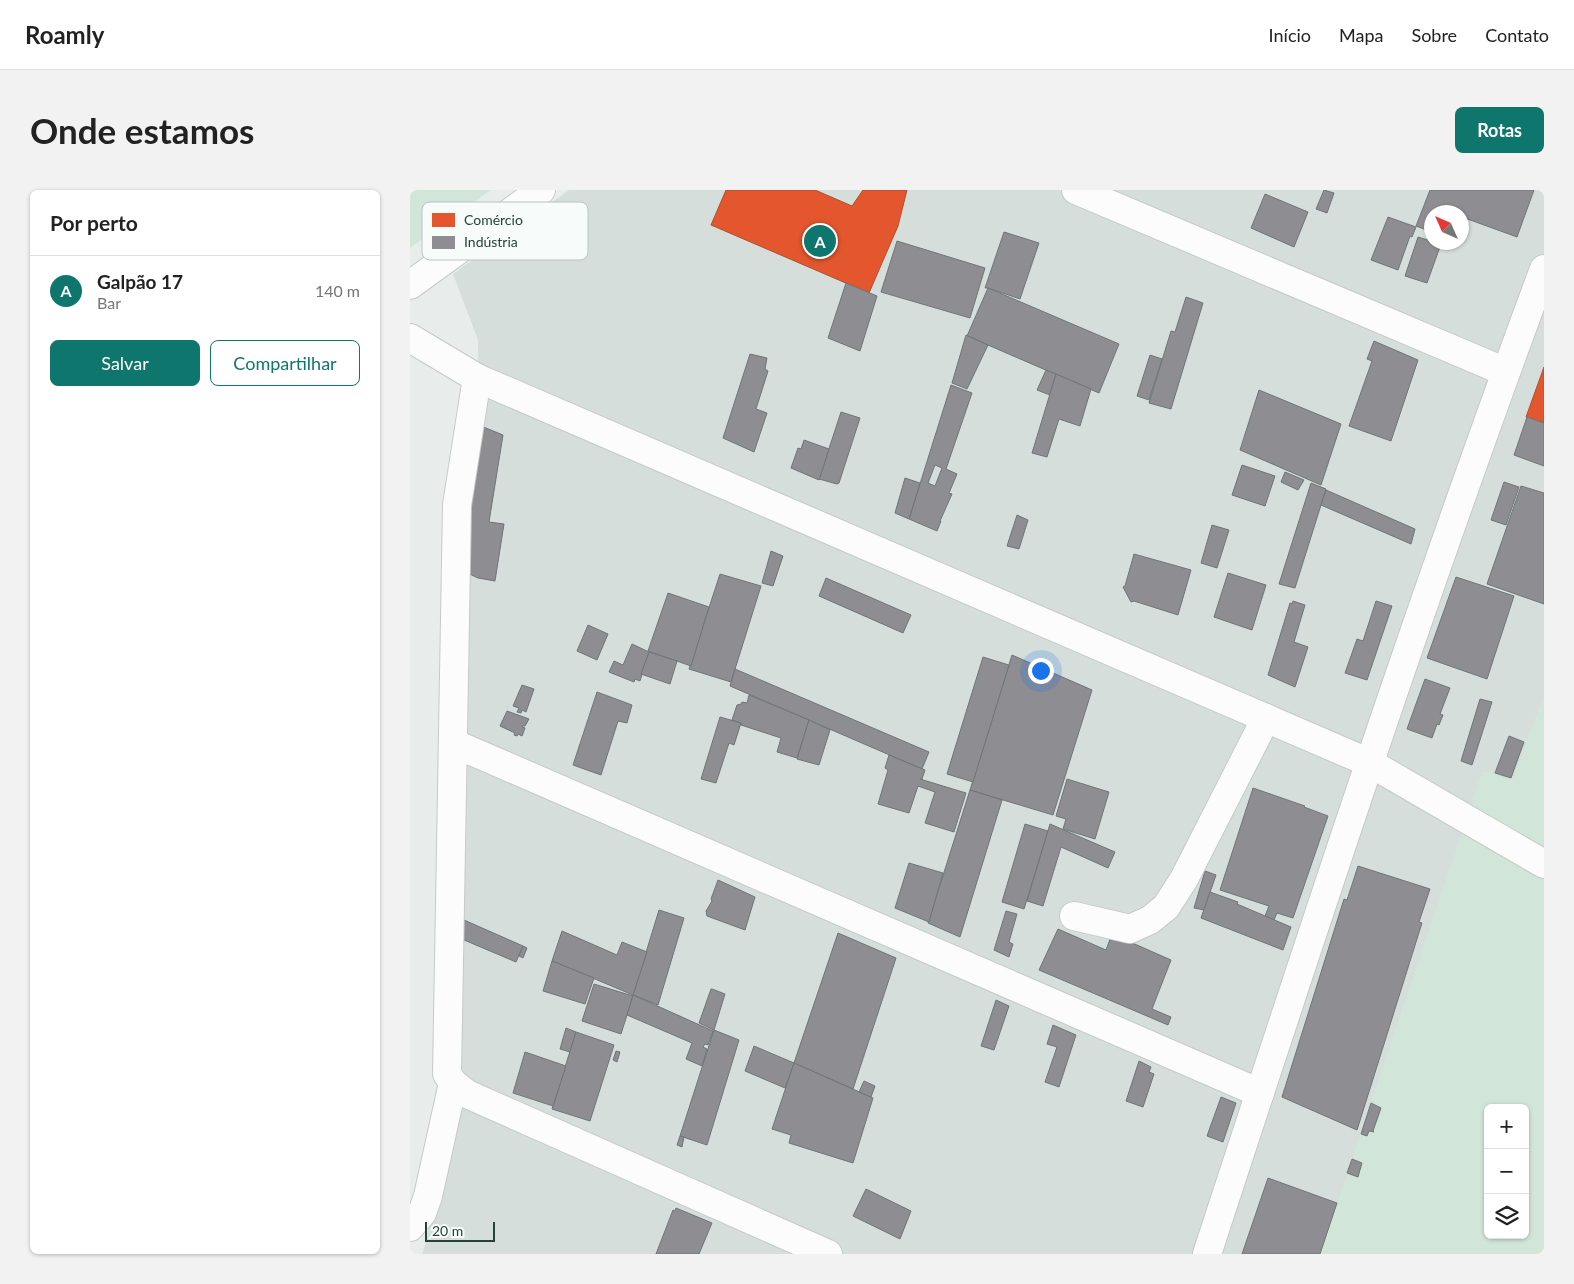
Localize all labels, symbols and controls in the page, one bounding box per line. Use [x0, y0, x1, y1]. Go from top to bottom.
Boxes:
text: Roamly [25, 20, 104, 49]
text: Início [1269, 24, 1311, 46]
text: Mapa [1339, 24, 1383, 46]
text: Sobre [1411, 24, 1457, 46]
text: Contato [1485, 24, 1549, 46]
button: Rotas [1455, 107, 1544, 153]
text: Onde estamos [30, 109, 254, 151]
legend [422, 202, 588, 260]
north arrow [1424, 205, 1469, 250]
text: Por perto [50, 210, 138, 235]
text: Comércio [464, 211, 523, 228]
pin: A [804, 222, 836, 260]
text: Indústria [464, 233, 518, 250]
text: Galpão 17 [97, 270, 183, 293]
text: A [60, 281, 72, 300]
text: 140 m [315, 281, 360, 300]
text: Bar [97, 293, 121, 312]
button: Salvar [50, 340, 200, 386]
button: Compartilhar [210, 340, 360, 386]
your location [1028, 658, 1054, 684]
map controls [1484, 1104, 1529, 1239]
button: + [1484, 1104, 1529, 1149]
button: − [1484, 1149, 1529, 1194]
button: layers [1484, 1194, 1529, 1239]
scale bar [425, 1219, 495, 1242]
text: 20 m [432, 1222, 463, 1239]

